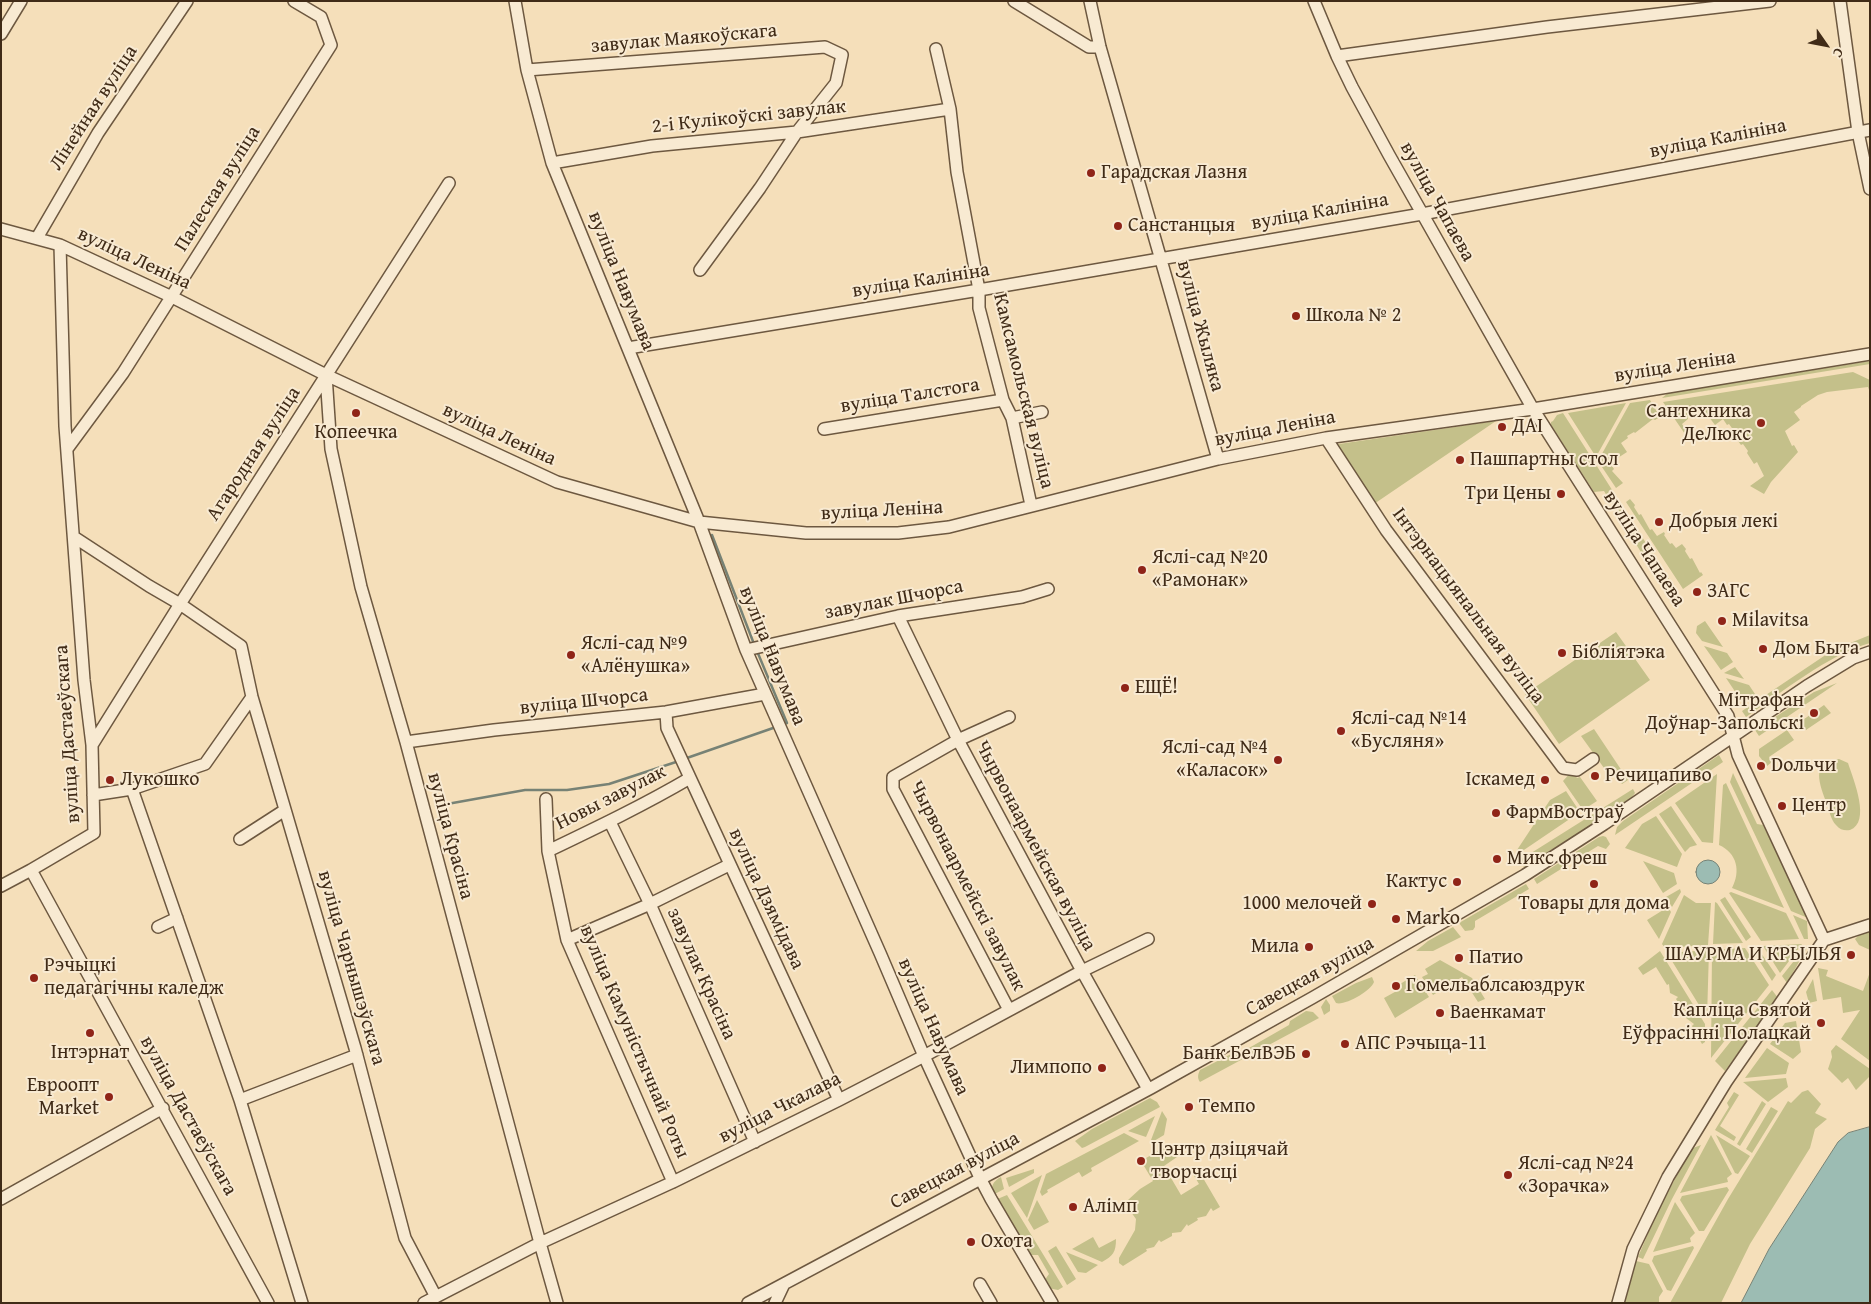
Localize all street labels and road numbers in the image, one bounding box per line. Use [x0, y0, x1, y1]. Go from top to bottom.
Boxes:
street label: завулак Маякоўскага [590, 19, 778, 59]
street label: Лінейная вуліца [45, 41, 143, 175]
street label: 2-і Кулікоўскі завулак [651, 95, 847, 139]
street label: вуліца Калініна [1648, 114, 1788, 164]
street label: Палеская вуліца [170, 122, 266, 256]
street label: вуліца Чапаева [1394, 138, 1480, 266]
street label: вуліца Калініна [1250, 188, 1390, 236]
street label: вуліца Навумава [582, 208, 660, 354]
street label: вуліца Леніна [74, 222, 194, 296]
street label: вуліца Калініна [851, 258, 991, 304]
street label: вуліца Жыляка [1171, 258, 1229, 394]
street label: Камсамольская вуліца [987, 291, 1059, 491]
street label: вуліца Леніна [1613, 346, 1737, 388]
street label: вуліца Талстога [839, 373, 981, 419]
street label: Агародная вуліца [202, 382, 306, 526]
street label: вуліца Леніна [439, 398, 559, 472]
street label: вуліца Леніна [1213, 406, 1337, 452]
street label: вуліца Чапаева [1598, 487, 1690, 611]
street label: вуліца Леніна [820, 496, 944, 526]
street label: Інтэрнацыянальная вуліца [1387, 503, 1549, 709]
street label: завулак Шчорса [823, 575, 965, 625]
street label: вуліца Навумава [733, 583, 811, 729]
street label: вуліца Дастаеўскага [50, 644, 86, 824]
street label: вуліца Шчорса [519, 683, 649, 721]
street label: Чырвонаармейская вуліца [969, 737, 1101, 955]
street label: Новы завулак [552, 760, 670, 836]
street label: вуліца Красіна [422, 770, 478, 902]
street label: Чырвонаармейскі завулак [904, 777, 1030, 995]
street label: вуліца Дзямідава [723, 825, 809, 973]
street label: вуліца Чарнышэўскага [312, 868, 390, 1068]
street label: завулак Красіна [661, 904, 741, 1044]
street label: вуліца Камуністычнай Роты [574, 922, 694, 1162]
street label: Савецкая вуліца [1242, 932, 1378, 1022]
street label: вуліца Навумава [892, 955, 974, 1099]
street label: вуліца Дастаеўскага [134, 1032, 242, 1200]
street label: вуліца Чкалава [715, 1067, 845, 1149]
street label: Савецкая вуліца [886, 1127, 1024, 1215]

